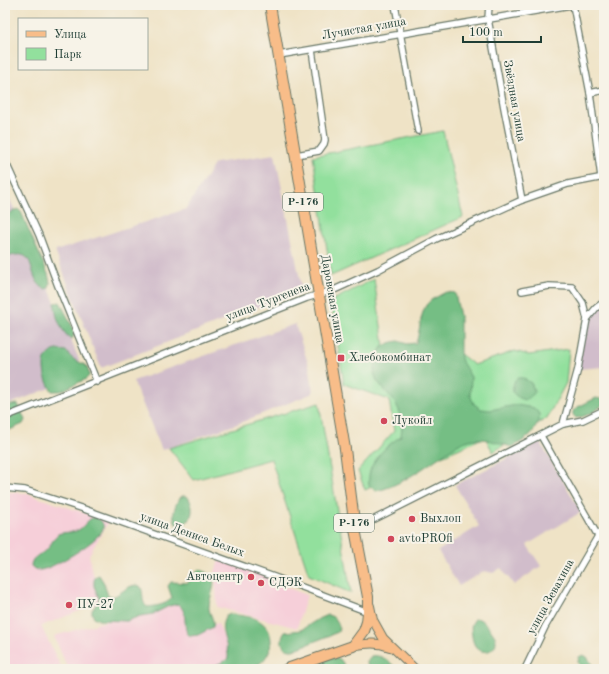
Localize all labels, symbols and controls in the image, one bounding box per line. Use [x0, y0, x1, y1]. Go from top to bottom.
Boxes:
street label: Лучистая улица [321, 16, 407, 42]
legend [18, 18, 148, 70]
scale bar [463, 18, 541, 44]
text: 100 m [469, 27, 503, 39]
text: Улица [54, 29, 87, 41]
text: Парк [54, 49, 82, 61]
street label: Звёздная улица [501, 59, 527, 143]
road number: Р-176 [283, 193, 323, 211]
street label: Даровская улица [318, 254, 346, 345]
street label: улица Тургенева [224, 280, 312, 324]
place label: Хлебокомбинат [349, 352, 431, 364]
marker: Хлебокомбинат [336, 353, 346, 363]
place label: Лукойл [392, 415, 432, 427]
marker: Лукойл [379, 416, 389, 426]
street label: улица Дениса Белых [138, 511, 246, 559]
place label: Выхлоп [420, 513, 461, 525]
road number: Р-176 [334, 514, 374, 532]
marker: Выхлоп [407, 514, 417, 524]
place label: avtoPROfi [399, 533, 453, 545]
marker: avtoPROfi [386, 534, 396, 544]
street label: улица Зевахина [525, 557, 577, 637]
place label: Автоцентр [186, 571, 243, 583]
marker: Автоцентр [246, 572, 256, 582]
place label: СДЭК [269, 577, 303, 589]
marker: СДЭК [256, 578, 266, 588]
place label: ПУ-27 [77, 599, 114, 611]
marker: ПУ-27 [64, 600, 74, 610]

